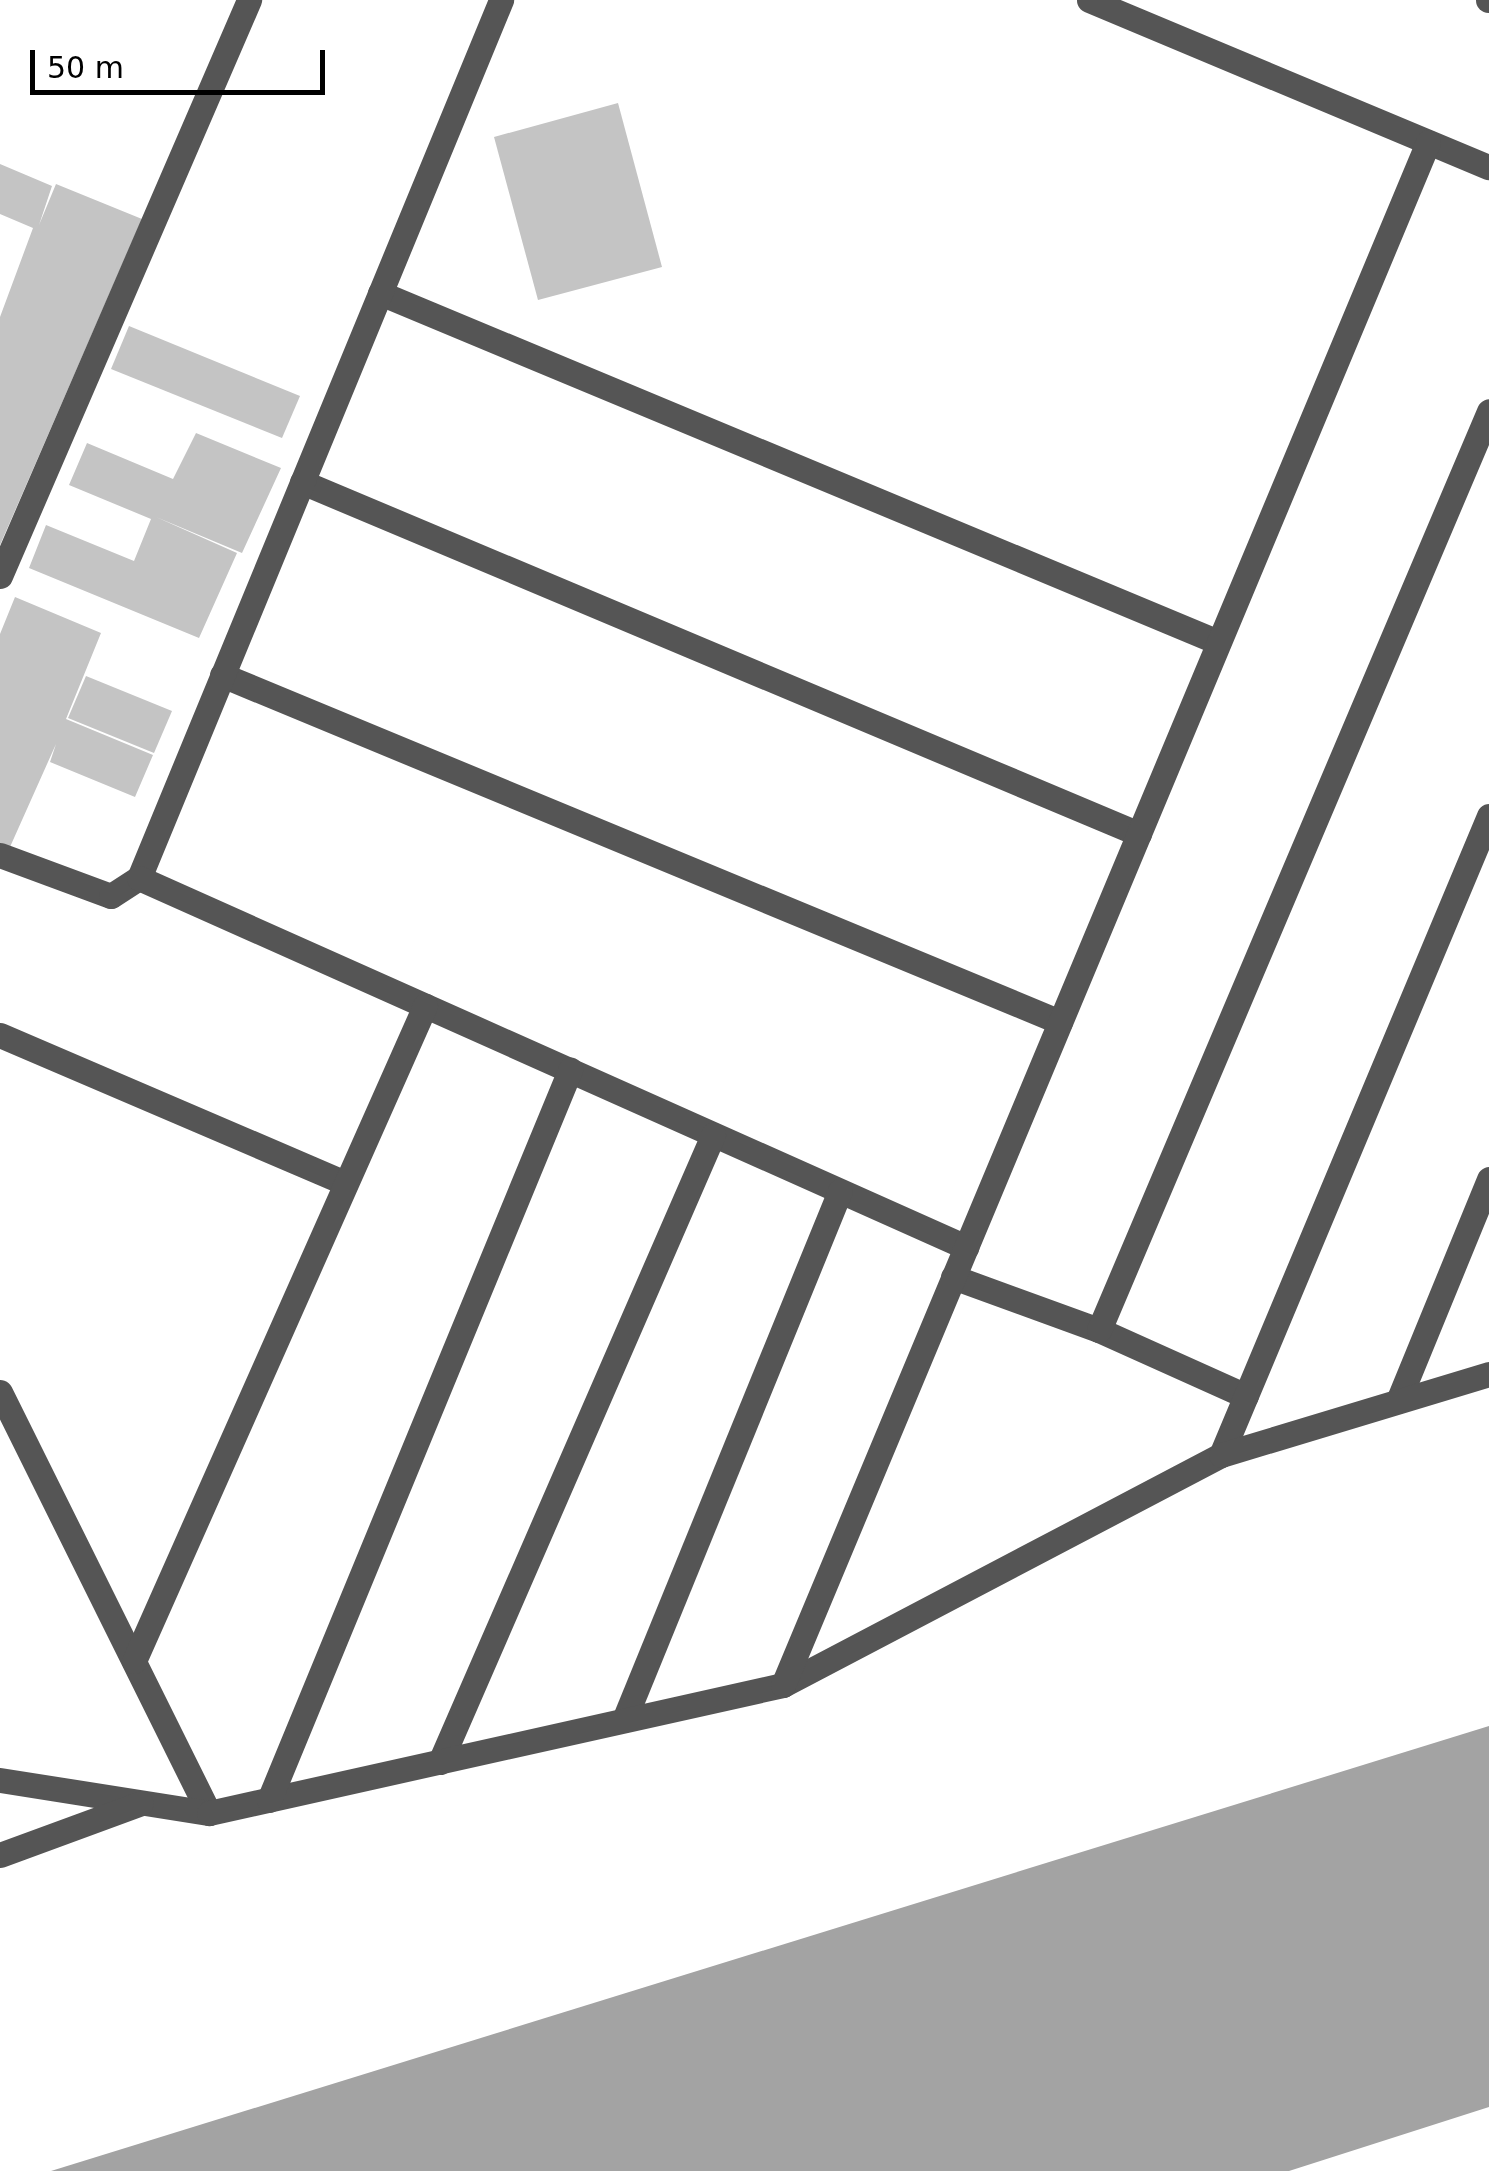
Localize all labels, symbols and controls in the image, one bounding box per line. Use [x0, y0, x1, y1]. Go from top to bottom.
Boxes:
scale bar [35, 30, 330, 92]
text: 50 m [47, 50, 124, 85]

